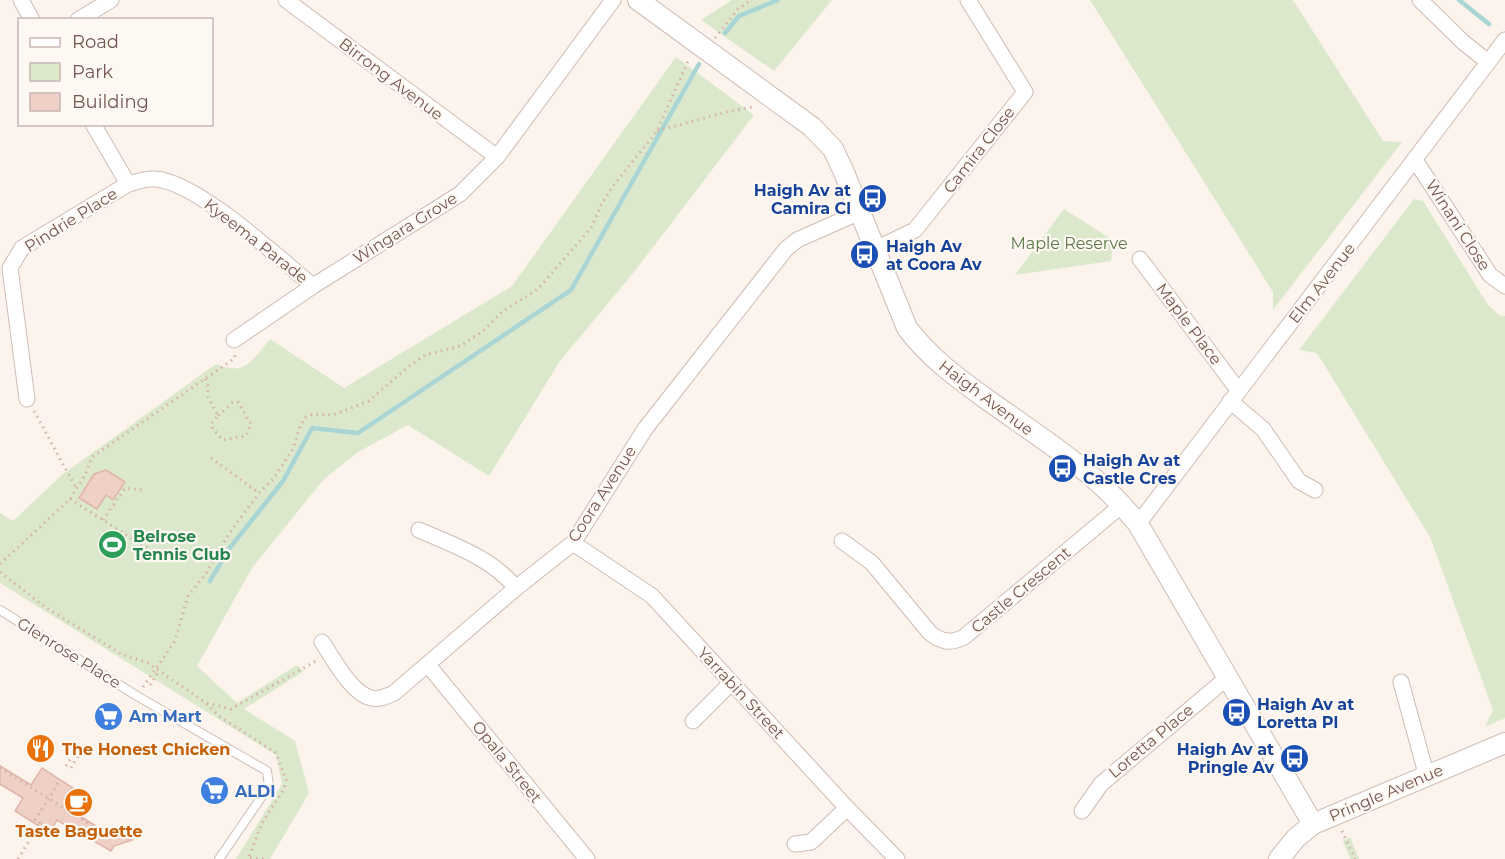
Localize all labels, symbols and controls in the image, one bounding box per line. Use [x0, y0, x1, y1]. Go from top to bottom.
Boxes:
legend [18, 18, 213, 126]
text: Road [72, 31, 119, 53]
street label: Birrong Avenue [335, 34, 447, 124]
text: Park [72, 61, 113, 83]
text: Building [72, 91, 149, 113]
street label: Camira Close [939, 103, 1019, 197]
street label: Winani Close [1422, 176, 1494, 274]
place label: Haigh Av at Camira Cl [754, 181, 851, 218]
bus stop icon: Haigh Av at Camira Cl [856, 183, 888, 215]
street label: Pindrie Place [21, 184, 121, 256]
street label: Wingara Grove [350, 188, 460, 268]
street label: Kyeema Parade [200, 195, 312, 287]
park label: Maple Reserve [1010, 234, 1128, 253]
place label: Haigh Av at Coora Av [886, 237, 982, 274]
bus stop icon: Haigh Av at Coora Av [849, 239, 881, 271]
street label: Elm Avenue [1285, 239, 1359, 327]
street label: Maple Place [1152, 279, 1226, 369]
street label: Haigh Avenue [935, 356, 1037, 440]
street label: Coora Avenue [564, 442, 640, 546]
place label: Haigh Av at Castle Cres [1083, 451, 1180, 488]
bus stop icon: Haigh Av at Castle Cres [1046, 453, 1078, 485]
place label: Belrose Tennis Club [133, 527, 231, 564]
sports icon: Belrose Tennis Club [96, 529, 128, 561]
street label: Castle Crescent [967, 543, 1075, 637]
street label: Glenrose Place [14, 613, 124, 693]
street label: Yarrabin Street [694, 643, 789, 743]
place label: Haigh Av at Loretta Pl [1257, 695, 1354, 732]
bus stop icon: Haigh Av at Loretta Pl [1220, 697, 1252, 729]
supermarket icon: Am Mart [92, 700, 124, 732]
street label: Loretta Place [1105, 700, 1197, 782]
place label: Am Mart [128, 707, 202, 726]
street label: Opala Street [468, 717, 546, 807]
restaurant icon: The Honest Chicken [25, 733, 57, 765]
place label: The Honest Chicken [62, 740, 230, 759]
place label: Haigh Av at Pringle Av [1177, 740, 1274, 777]
bus stop icon: Haigh Av at Pringle Av [1279, 742, 1311, 774]
street label: Pringle Avenue [1326, 760, 1446, 826]
supermarket icon: ALDI [198, 775, 230, 807]
place label: ALDI [234, 782, 275, 801]
cafe icon: Taste Baguette [63, 787, 95, 819]
place label: Taste Baguette [15, 822, 143, 841]

